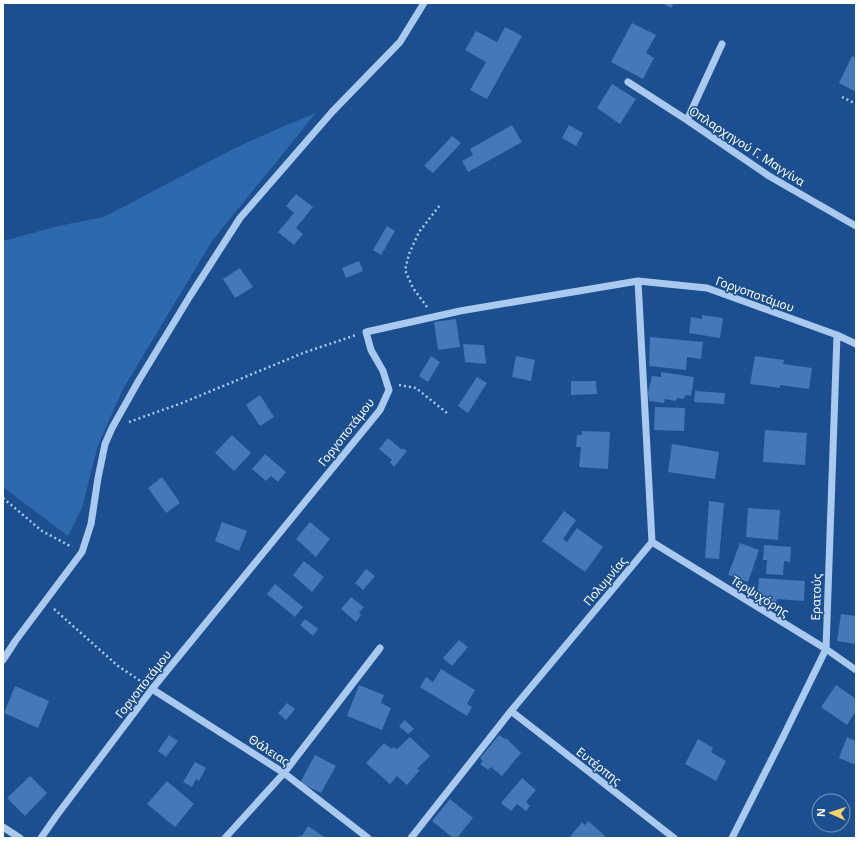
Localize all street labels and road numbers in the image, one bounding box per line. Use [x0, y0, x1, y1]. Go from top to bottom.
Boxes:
street label: Οπλαρχηγού Γ. Μαγγίνα [686, 102, 809, 190]
street label: Γοργοποτάμου [713, 272, 797, 316]
street label: Γοργοποτάμου [314, 394, 378, 470]
street label: Πολυμνίας [579, 553, 631, 609]
street label: Τερψιχόρης [728, 571, 793, 621]
street label: Ερατούς [807, 573, 825, 621]
street label: Γοργοποτάμου [111, 646, 175, 722]
street label: Θάλειας [245, 730, 293, 770]
street label: Ευτέρπης [573, 743, 625, 789]

